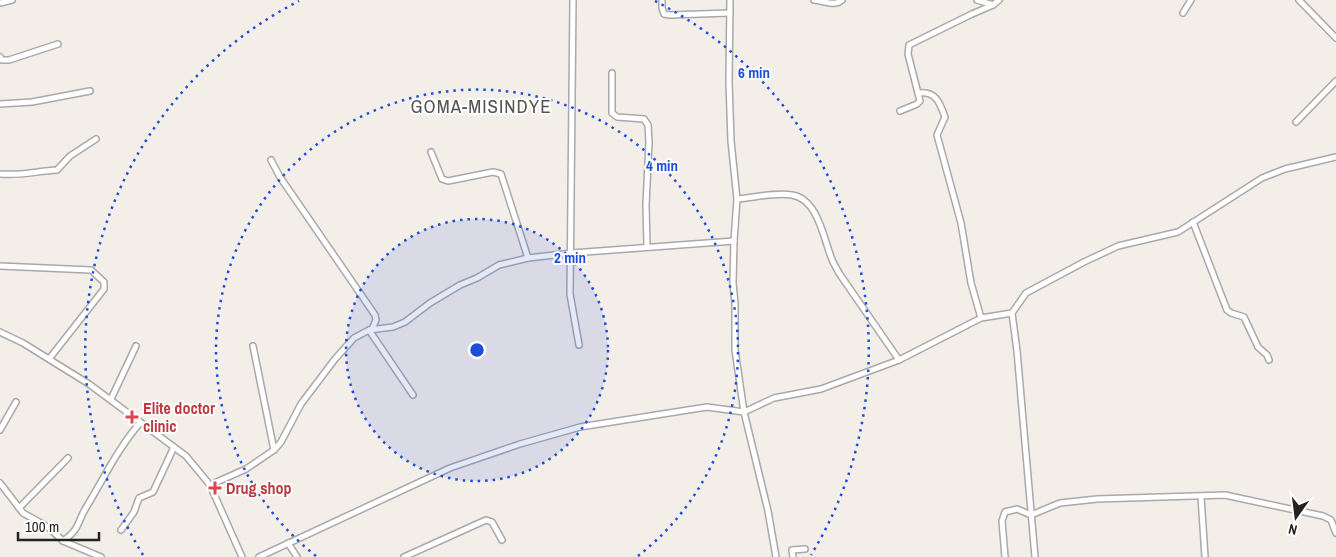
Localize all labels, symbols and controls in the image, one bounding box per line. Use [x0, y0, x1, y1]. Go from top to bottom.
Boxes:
text: 6 min [738, 62, 770, 83]
district label: GOMA-MISINDYE [410, 93, 552, 119]
text: 4 min [646, 155, 678, 176]
text: 2 min [554, 247, 586, 268]
centre of rings [468, 341, 486, 359]
place label: Elite doctor clinic [143, 397, 216, 437]
marker: Elite doctor clinic [125, 410, 139, 424]
place label: Drug shop [226, 477, 292, 499]
marker: Drug shop [208, 481, 222, 495]
north arrow [1271, 492, 1321, 542]
scale bar [18, 510, 99, 542]
text: 100 m [25, 516, 59, 537]
text: N [1287, 520, 1299, 539]

